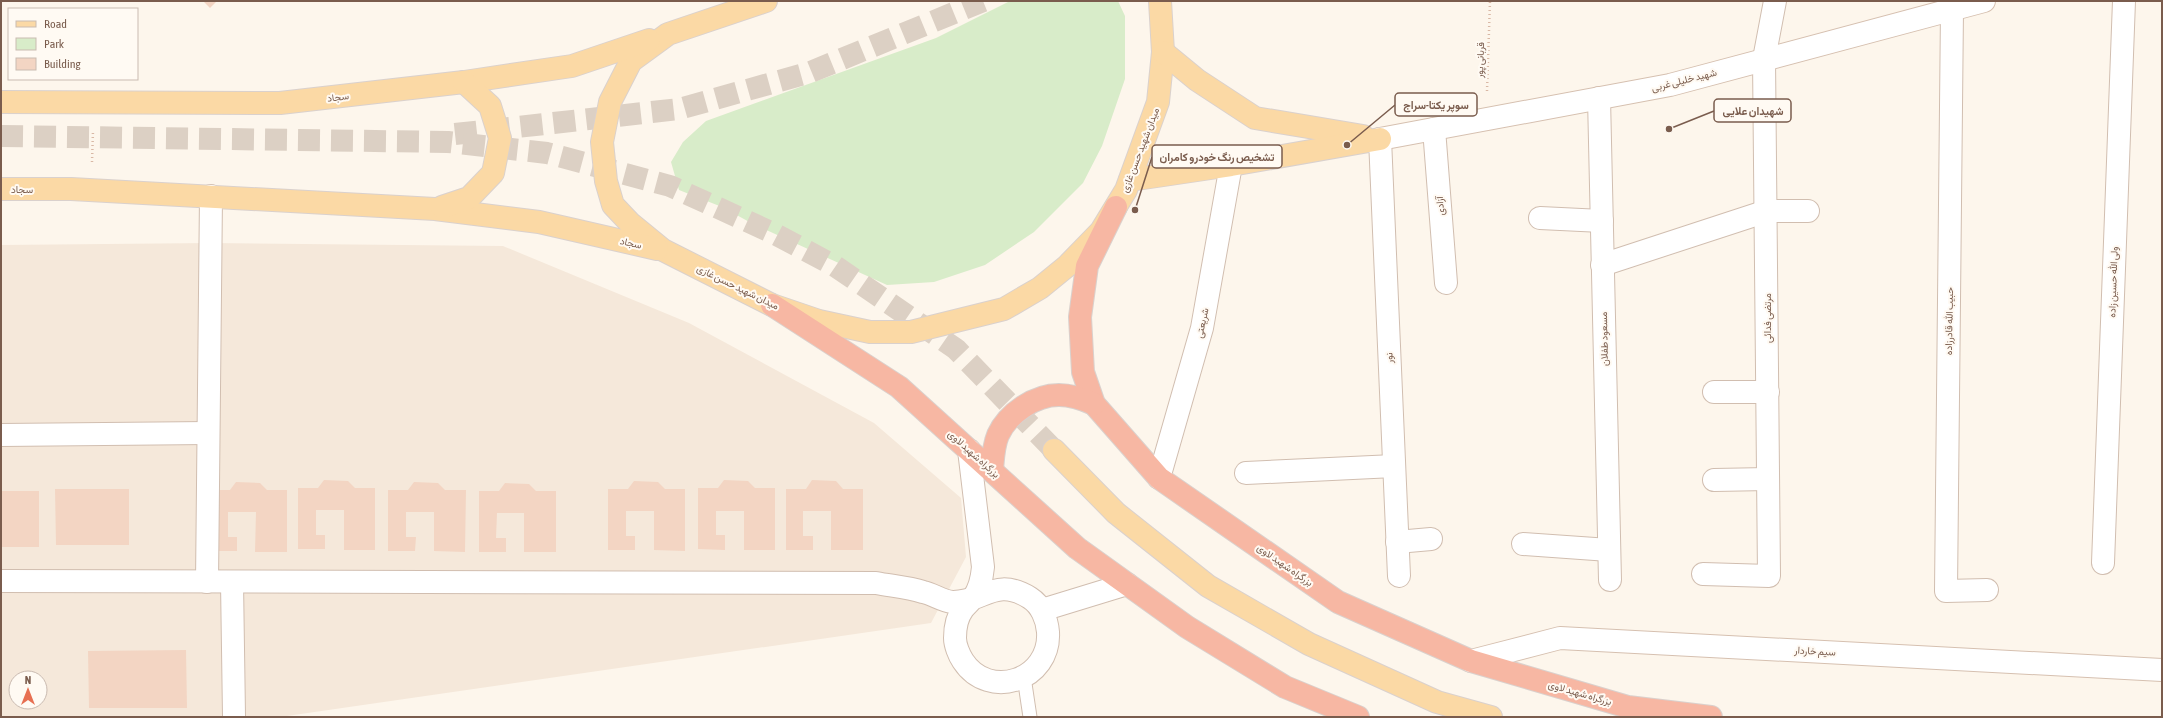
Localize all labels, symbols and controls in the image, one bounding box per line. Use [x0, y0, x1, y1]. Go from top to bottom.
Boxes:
legend [8, 8, 138, 80]
text: Road [44, 17, 67, 31]
text: Park [44, 37, 65, 51]
street label: قربانی پور [1474, 41, 1488, 79]
text: Building [44, 57, 82, 71]
street label: شهید خلیلی غربی [1650, 67, 1718, 94]
street label: سجاد [326, 90, 350, 105]
callout: سوپر یکتا-سراج [1395, 93, 1477, 116]
text: سوپر یکتا-سراج [1403, 99, 1469, 113]
callout: شهیدان علایی [1714, 99, 1791, 122]
text: شهیدان علایی [1722, 105, 1784, 118]
street label: میدان شهید حسن غازی [1119, 106, 1162, 194]
callout: تشخیص رنگ خودرو کامران [1152, 145, 1282, 168]
text: تشخیص رنگ خودرو کامران [1160, 151, 1275, 164]
street label: سجاد [11, 184, 33, 196]
street label: آزادی [1434, 195, 1447, 216]
street label: سجاد [619, 235, 643, 252]
street label: ولی الله حسین زاده [2106, 246, 2121, 318]
street label: میدان شهید حسن غازی [695, 262, 781, 313]
street label: حبیب الله قادرزاده [1943, 287, 1956, 355]
street label: مرتضی فدائی [1762, 293, 1774, 343]
street label: شریعتی [1193, 307, 1212, 339]
street label: مسعود طفلان [1598, 312, 1611, 366]
street label: نور [1383, 352, 1396, 365]
street label: بزرگراه شهید لاوی [945, 428, 1002, 481]
street label: بزرگراه شهید لاوی [1254, 542, 1315, 589]
street label: سیم خاردار [1793, 644, 1836, 659]
north arrow [8, 670, 48, 710]
text: N [25, 674, 31, 686]
street label: بزرگراه شهید لاوی [1547, 679, 1613, 708]

